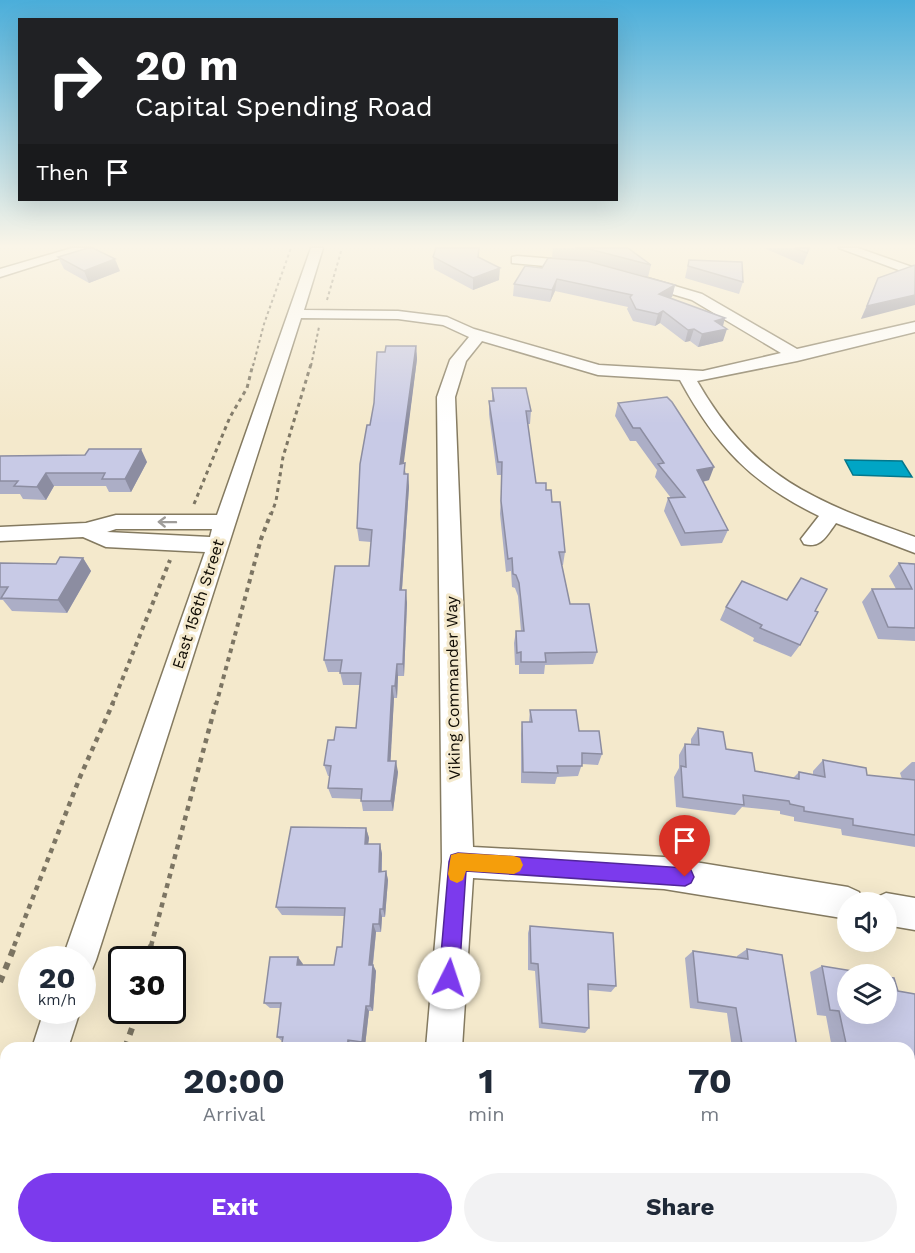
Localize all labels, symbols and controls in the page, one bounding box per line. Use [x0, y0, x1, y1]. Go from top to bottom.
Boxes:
text: 20 m [135, 41, 239, 90]
icon: right [36, 42, 114, 120]
text: Capital Spending Road [135, 91, 433, 123]
icon: arrive [101, 156, 134, 189]
text: Then [36, 160, 89, 185]
one-way arrow [157, 517, 177, 528]
street label: East 156th Street [168, 537, 228, 671]
street label: Viking Commander Way [442, 595, 464, 780]
pin [659, 815, 710, 877]
icon: arrive [668, 824, 701, 857]
map controls [837, 892, 897, 1024]
button: sound [837, 892, 897, 952]
speed limit sign: 30 [108, 946, 186, 1024]
position arrow [417, 946, 481, 1010]
text: 20 [38, 960, 76, 995]
button: layers [837, 964, 897, 1024]
text: km/h [38, 991, 76, 1009]
text: 20:00 [183, 1060, 285, 1102]
text: 1 [479, 1060, 494, 1102]
text: 70 [688, 1060, 732, 1102]
text: Arrival [203, 1102, 265, 1126]
text: min [468, 1102, 505, 1126]
text: m [700, 1102, 719, 1126]
button: Exit [18, 1173, 452, 1242]
button: Share [464, 1173, 897, 1242]

